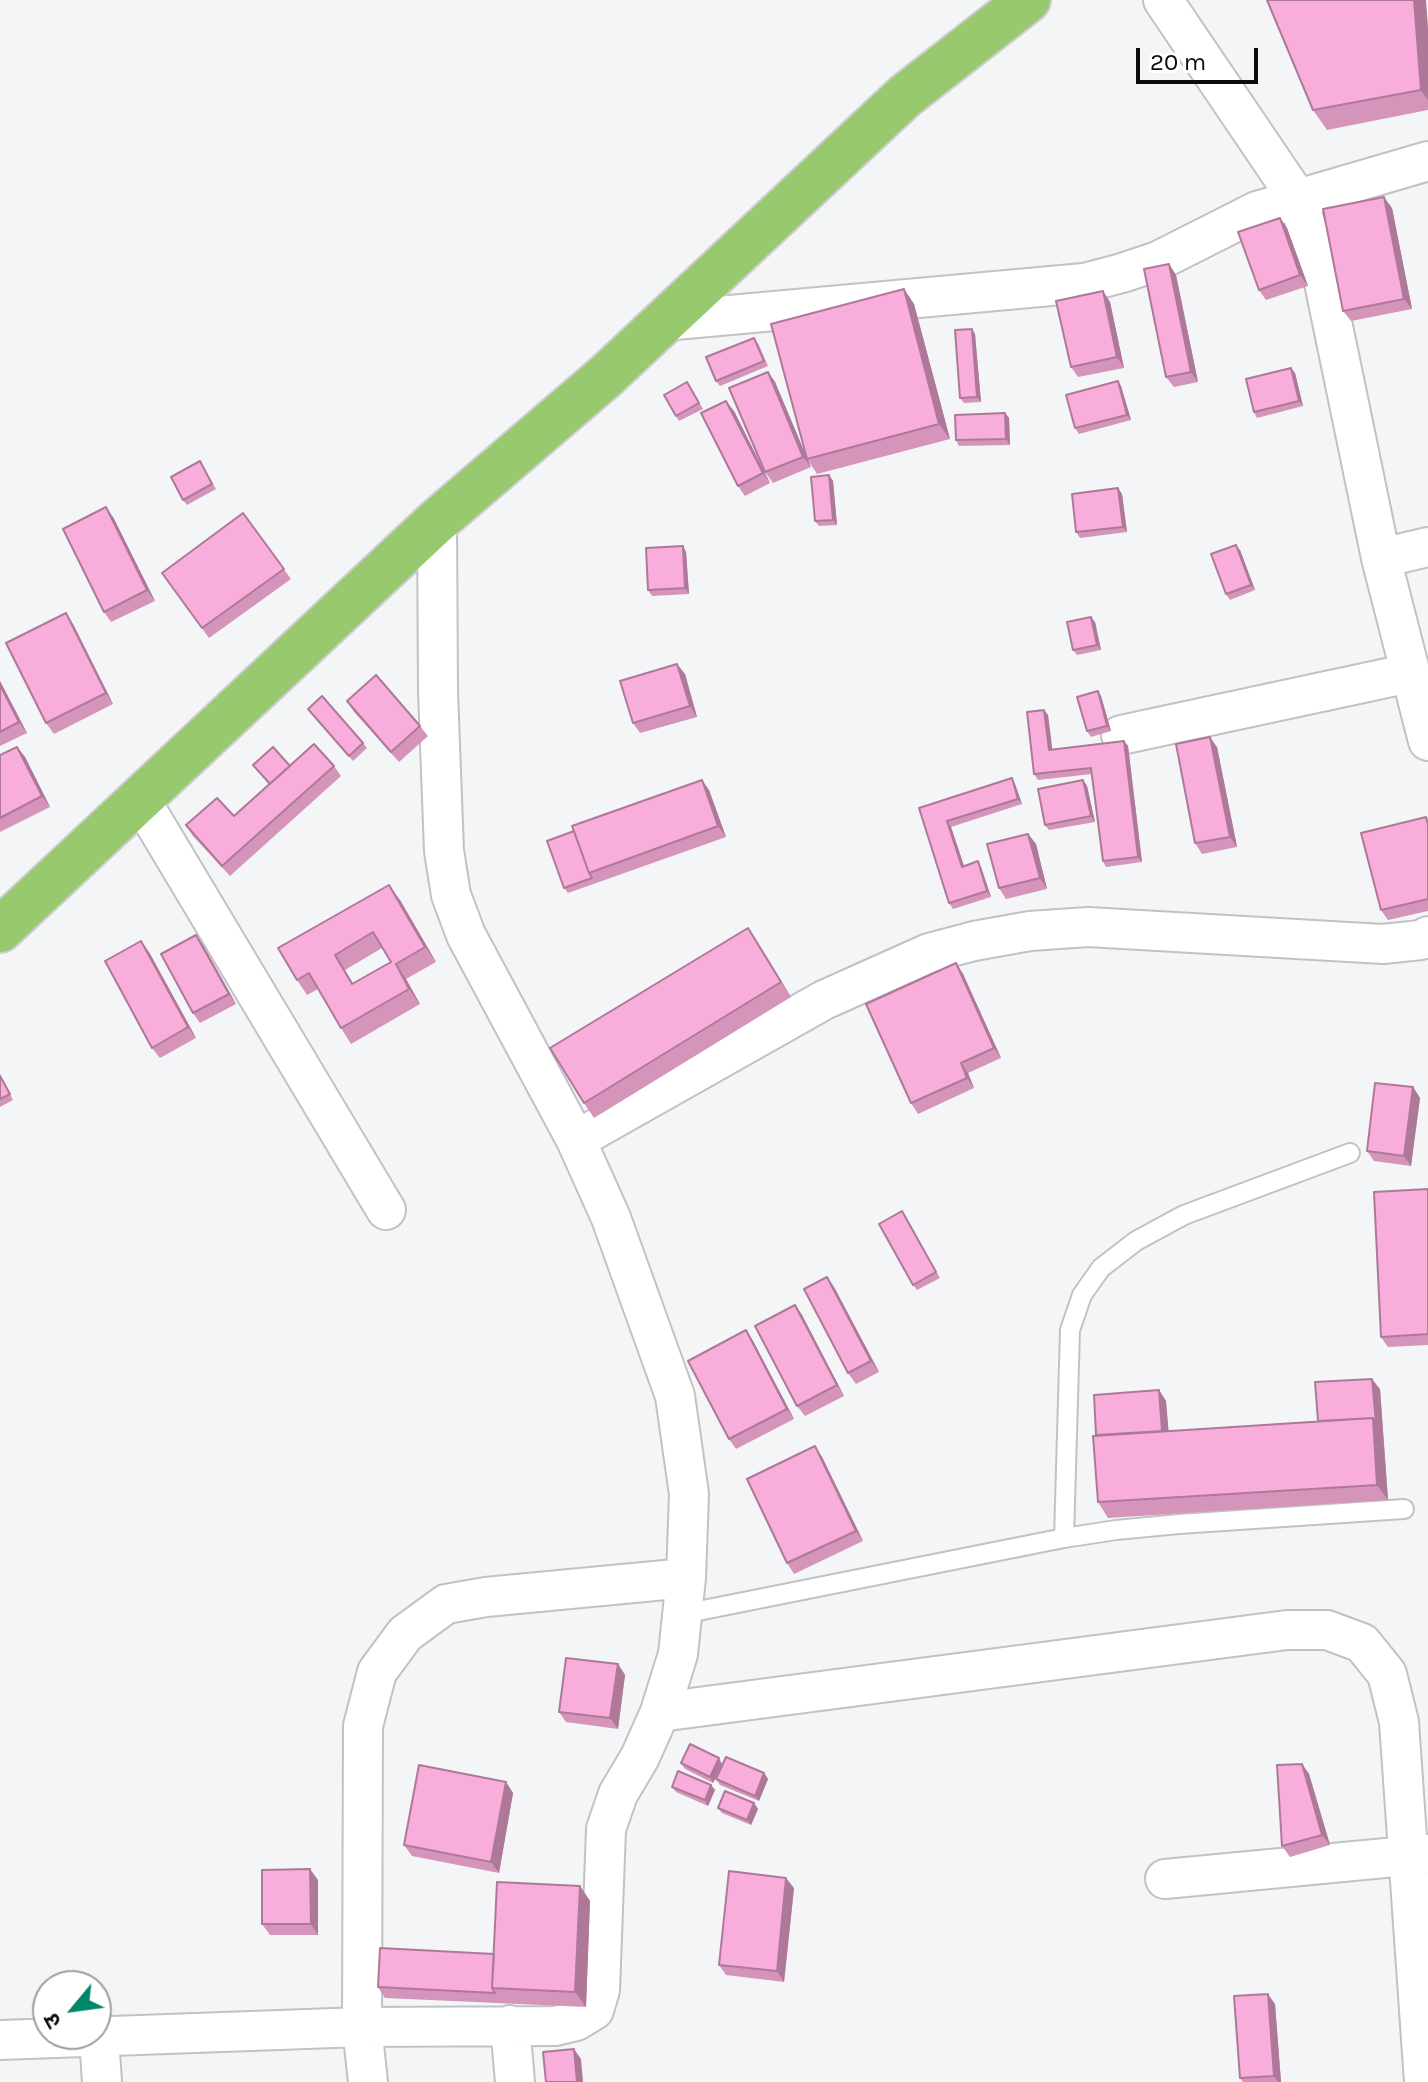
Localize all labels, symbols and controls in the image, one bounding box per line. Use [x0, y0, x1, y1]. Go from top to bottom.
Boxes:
scale bar [1140, 32, 1262, 82]
text: 20 m [1150, 48, 1206, 76]
north arrow [32, 1970, 112, 2050]
text: उ [38, 2009, 67, 2033]

